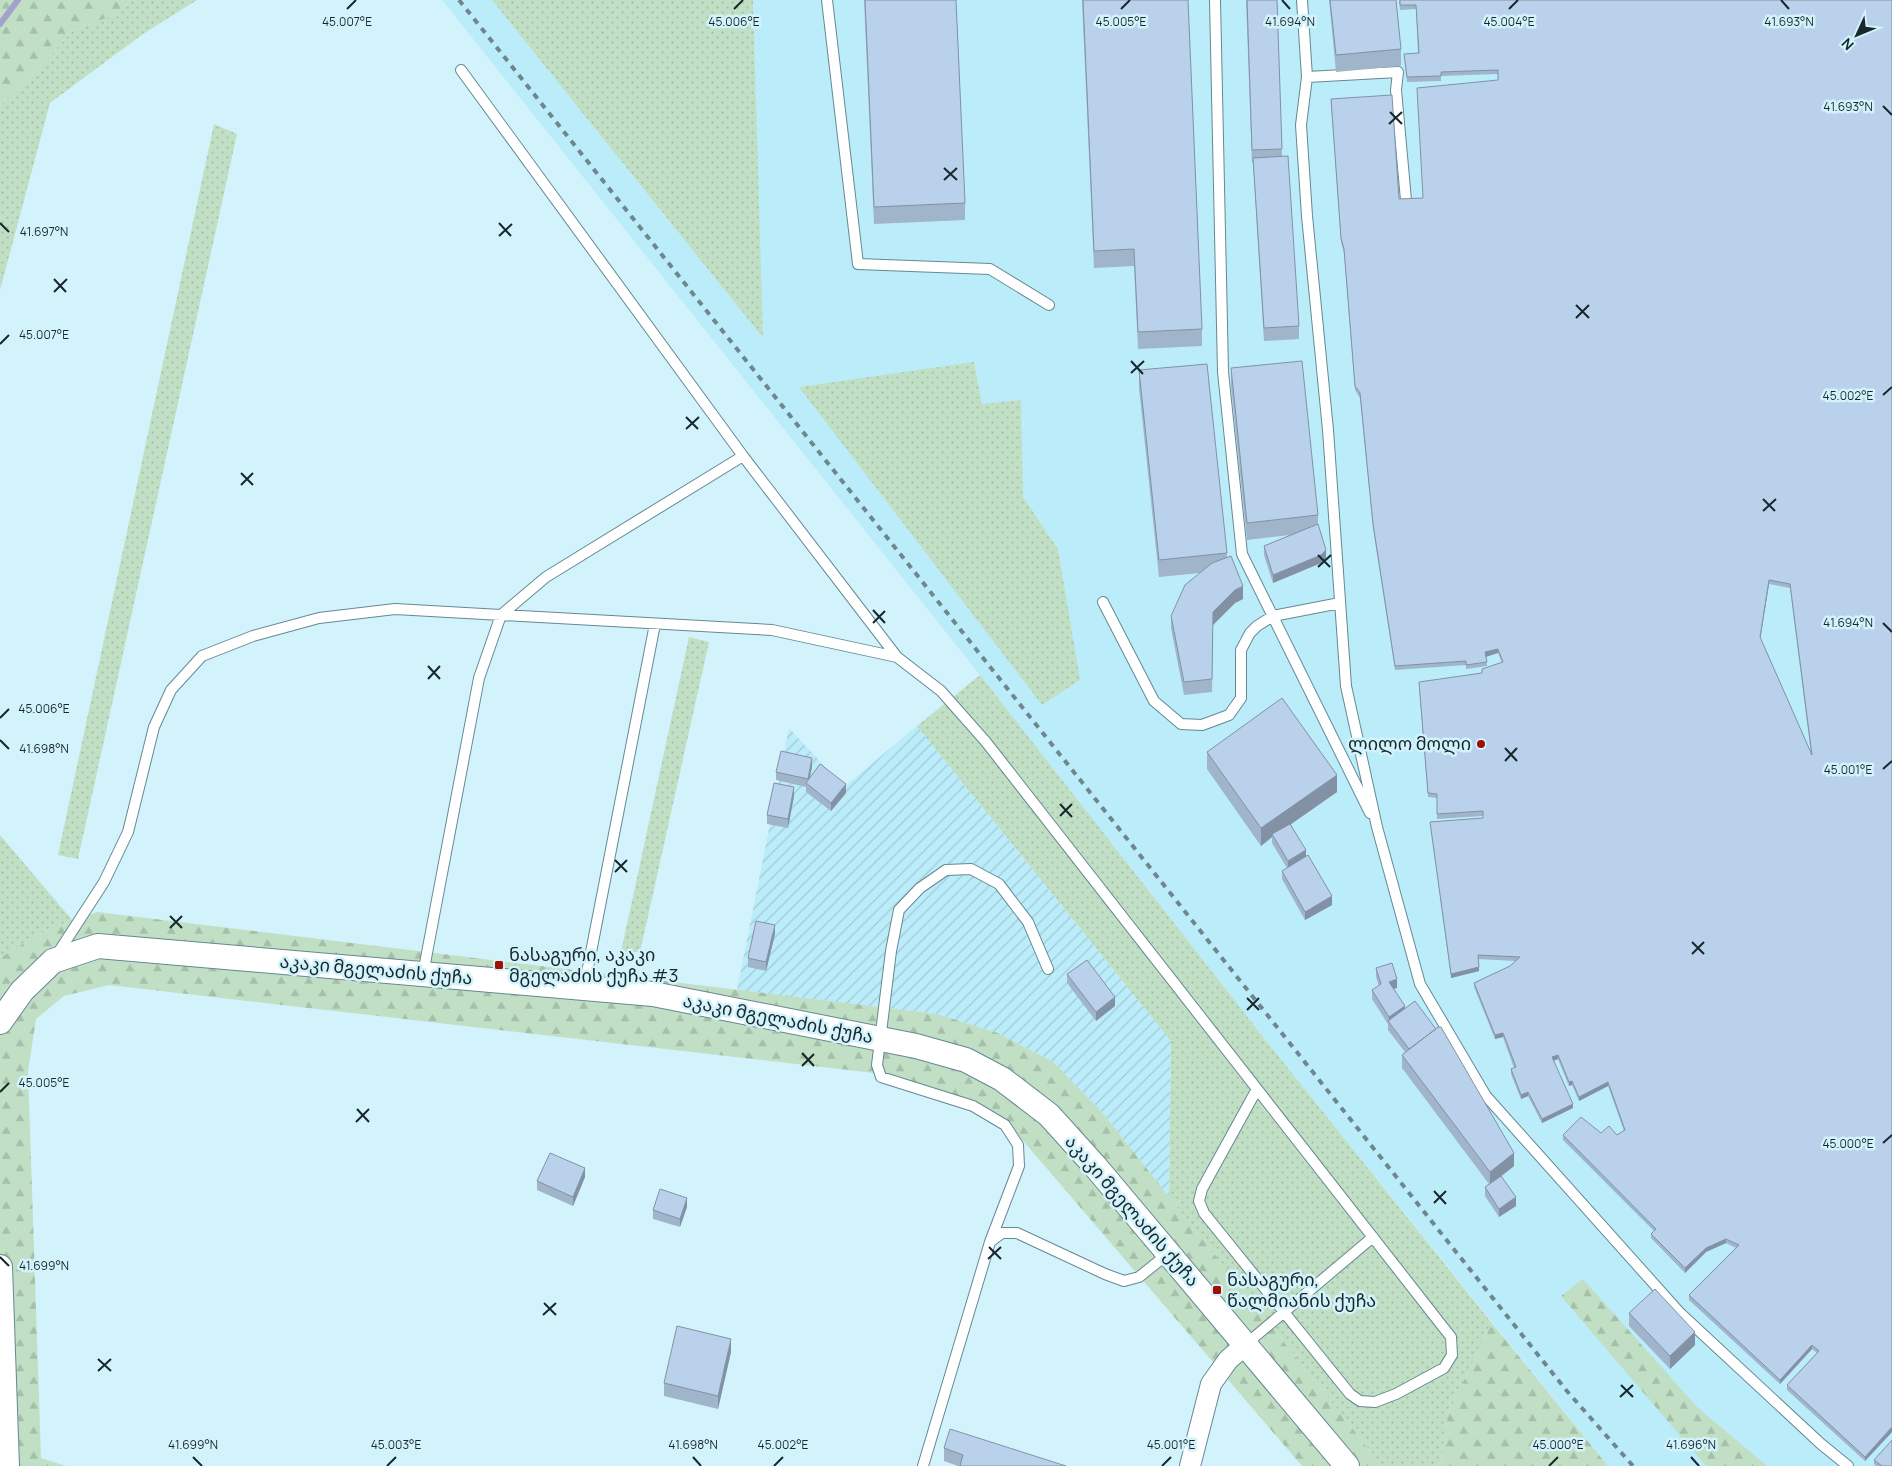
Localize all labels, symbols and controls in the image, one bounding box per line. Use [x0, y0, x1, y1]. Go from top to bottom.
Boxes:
north arrow [1832, 10, 1882, 60]
text: 45.007°E [322, 13, 372, 30]
text: 45.006°E [708, 13, 760, 30]
text: 45.005°E [1096, 13, 1147, 30]
text: 41.694°N [1265, 13, 1315, 30]
text: 45.004°E [1483, 13, 1535, 30]
text: 41.693°N [1764, 13, 1814, 30]
text: N [1837, 34, 1858, 55]
text: 41.693°N [1823, 98, 1873, 115]
text: 41.697°N [20, 223, 68, 240]
text: 45.007°E [19, 326, 69, 343]
text: 45.002°E [1823, 387, 1874, 404]
text: 41.694°N [1823, 614, 1873, 631]
text: 45.006°E [18, 700, 70, 717]
place label: ლილო მოლი [1348, 731, 1471, 755]
marker: ლილო მოლი [1475, 738, 1487, 750]
text: 41.698°N [19, 740, 69, 757]
text: 45.001°E [1824, 761, 1872, 778]
place label: ნასაგური, აკაკი მგელაძის ქუჩა #3 [509, 942, 678, 987]
street label: აკაკი მგელაძის ქუჩა [279, 949, 473, 989]
marker: ნასაგური, აკაკი მგელაძის ქუჩა #3 [493, 959, 505, 971]
street label: აკაკი მგელაძის ქუჩა [681, 988, 875, 1048]
text: 45.005°E [19, 1074, 70, 1091]
street label: აკაკი მგელაძის ქუჩა [1060, 1130, 1205, 1291]
text: 45.000°E [1822, 1135, 1874, 1152]
text: 41.699°N [19, 1257, 69, 1274]
place label: ნასაგური, წალმიანის ქუჩა [1227, 1267, 1376, 1312]
marker: ნასაგური, წალმიანის ქუჩა [1211, 1284, 1223, 1296]
text: 41.699°N [168, 1436, 218, 1453]
text: 45.003°E [371, 1436, 421, 1453]
text: 41.698°N [668, 1436, 718, 1453]
text: 45.002°E [758, 1436, 809, 1453]
text: 45.001°E [1147, 1436, 1195, 1453]
text: 45.000°E [1532, 1436, 1584, 1453]
text: 41.696°N [1666, 1436, 1716, 1453]

